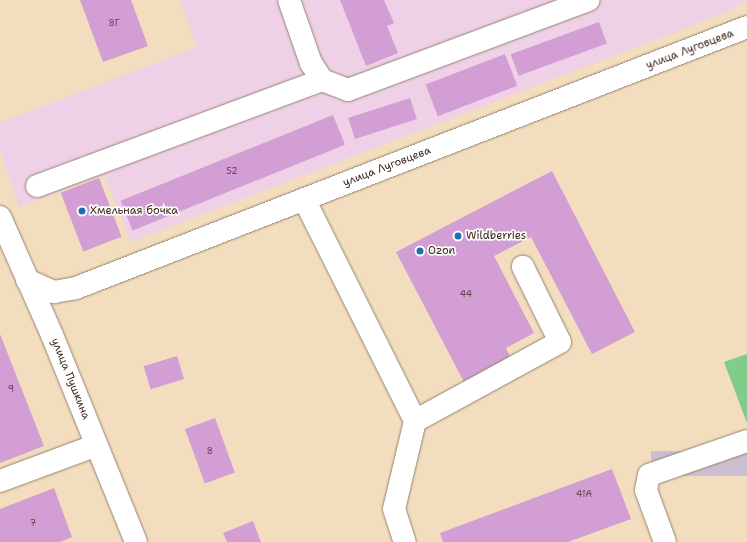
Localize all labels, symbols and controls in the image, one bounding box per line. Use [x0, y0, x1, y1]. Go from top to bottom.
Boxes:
house number: 8Г [108, 18, 120, 28]
street label: улица Луговцева [644, 27, 736, 73]
street label: улица Луговцева [341, 144, 433, 190]
house number: 52 [226, 166, 238, 176]
place label: Хмельная бочка [90, 204, 178, 218]
marker: Хмельная бочка [77, 206, 87, 216]
place label: Wildberries [466, 229, 526, 243]
marker: Wildberries [453, 231, 463, 241]
place label: Ozon [428, 244, 455, 258]
marker: Ozon [415, 246, 425, 256]
house number: 44 [460, 289, 472, 299]
street label: улица Пушкина [48, 337, 92, 421]
house number: 9 [8, 384, 14, 394]
house number: 8 [207, 446, 213, 456]
house number: 41А [576, 489, 592, 499]
house number: 7 [30, 518, 36, 528]

